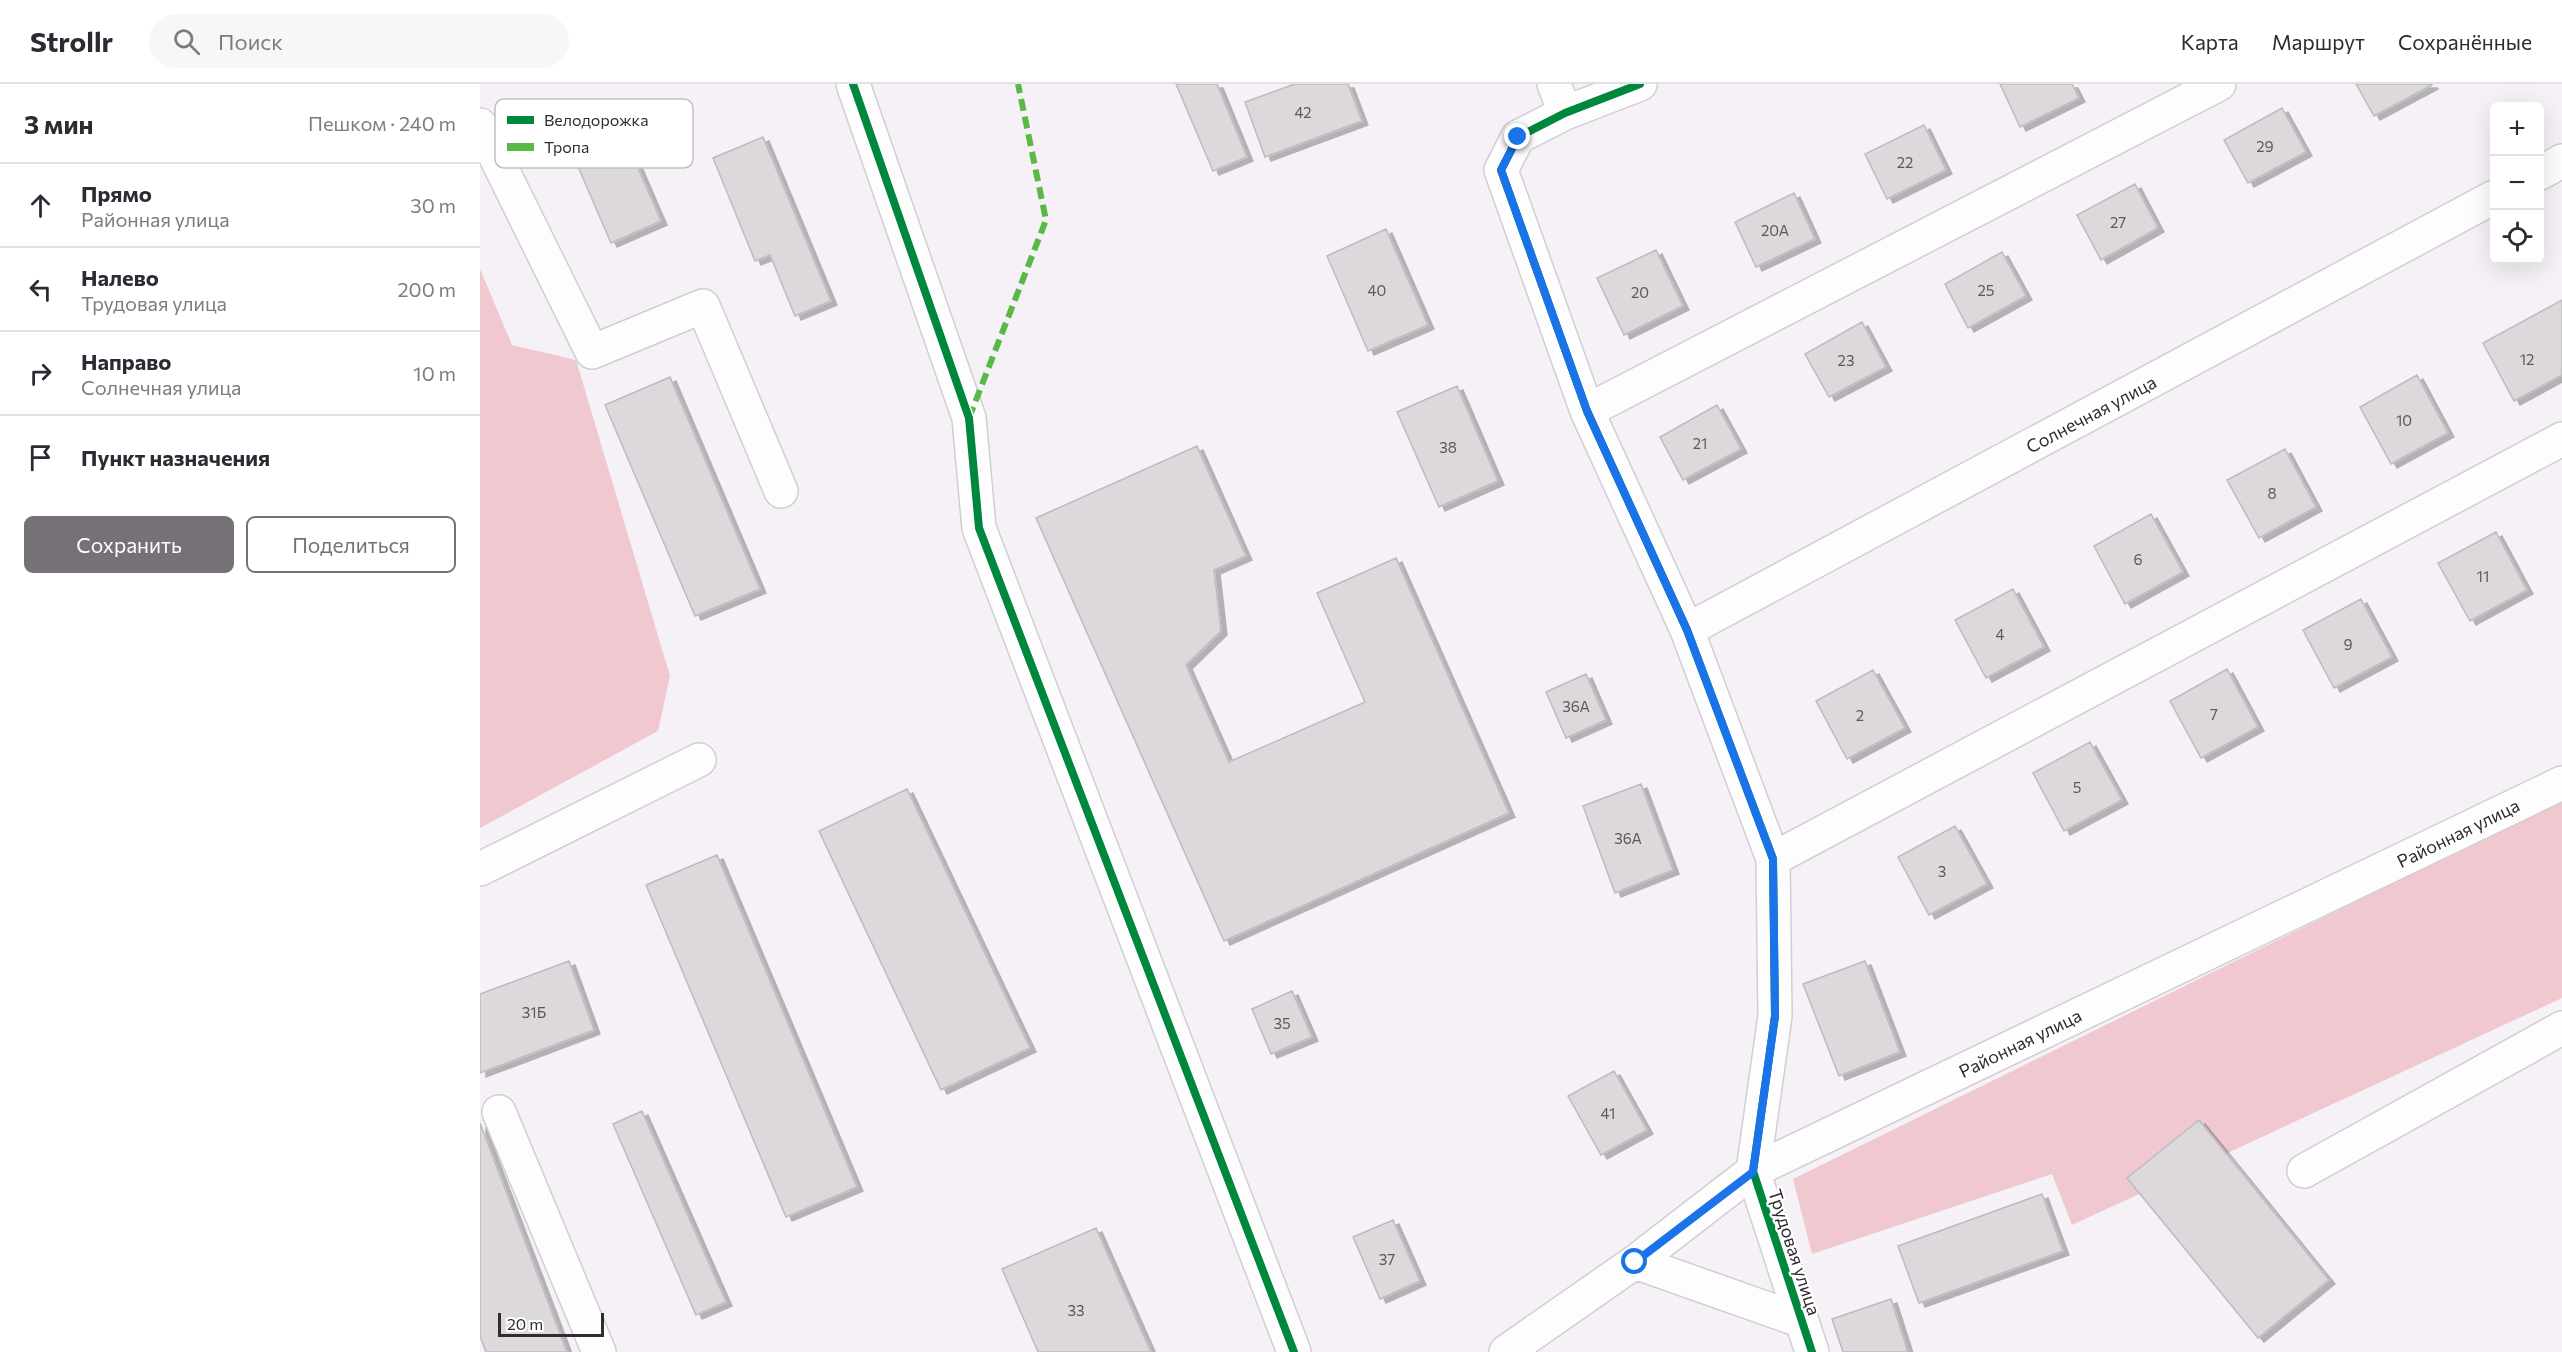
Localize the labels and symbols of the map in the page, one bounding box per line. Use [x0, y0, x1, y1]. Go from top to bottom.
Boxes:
legend [495, 99, 693, 168]
house number: 42 [1294, 103, 1312, 121]
text: Велодорожка [544, 110, 648, 129]
route end [1504, 123, 1530, 149]
text: Тропа [544, 137, 589, 156]
house number: 29 [2256, 137, 2274, 155]
house number: 22 [1897, 153, 1913, 171]
house number: 27 [2110, 213, 2126, 231]
house number: 20А [1761, 221, 1789, 239]
house number: 40 [1368, 281, 1386, 299]
house number: 25 [1978, 281, 1994, 299]
house number: 20 [1631, 283, 1649, 301]
house number: 12 [2520, 350, 2534, 368]
house number: 23 [1838, 351, 1854, 369]
street label: Солнечная улица [2022, 370, 2160, 458]
house number: 10 [2396, 411, 2412, 429]
house number: 21 [1693, 434, 1707, 452]
house number: 38 [1439, 438, 1457, 456]
house number: 8 [2267, 484, 2277, 502]
house number: 6 [2133, 550, 2143, 568]
house number: 11 [2477, 567, 2489, 585]
house number: 4 [1996, 625, 2005, 643]
house number: 9 [2343, 635, 2353, 653]
house number: 36А [1562, 697, 1590, 715]
house number: 7 [2210, 705, 2218, 723]
house number: 2 [1856, 706, 1864, 724]
house number: 5 [2073, 778, 2081, 796]
street label: Районная улица [2393, 794, 2523, 872]
house number: 36А [1614, 829, 1642, 847]
house number: 3 [1938, 862, 1946, 880]
house number: 31Б [522, 1003, 546, 1021]
street label: Районная улица [1955, 1004, 2085, 1082]
house number: 35 [1273, 1014, 1291, 1032]
house number: 41 [1601, 1104, 1615, 1122]
street label: Трудовая улица [1764, 1186, 1826, 1318]
route start [1621, 1248, 1647, 1274]
house number: 37 [1379, 1250, 1395, 1268]
house number: 33 [1067, 1301, 1085, 1319]
scale bar [498, 1310, 604, 1338]

